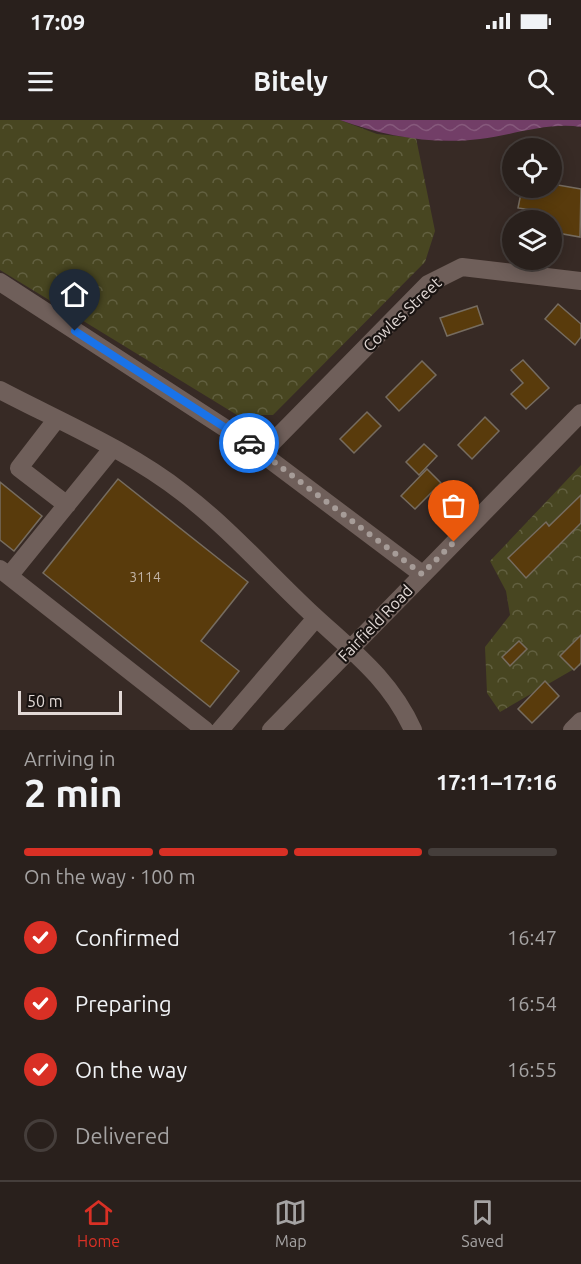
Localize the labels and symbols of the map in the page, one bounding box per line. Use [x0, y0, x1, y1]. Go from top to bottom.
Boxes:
pin [49, 269, 100, 331]
street label: Cowles Street [359, 273, 445, 355]
courier [219, 413, 279, 473]
pin [428, 480, 479, 542]
house number: 3114 [129, 569, 161, 585]
street label: Fairfield Road [334, 581, 416, 665]
scale bar [18, 688, 122, 716]

